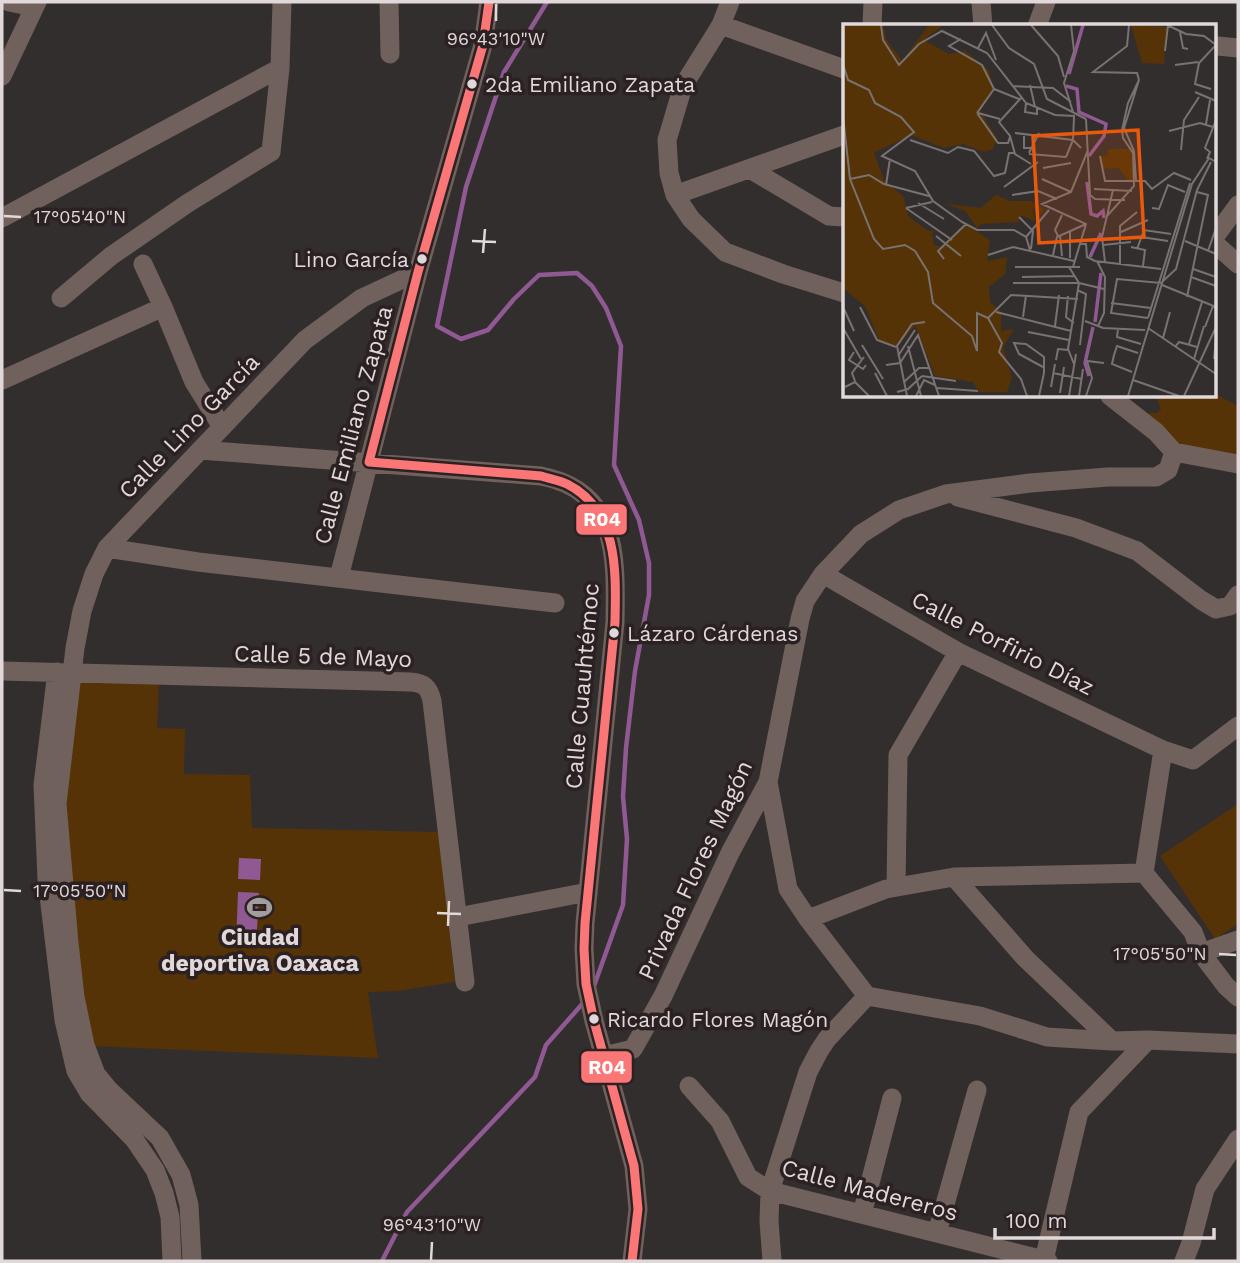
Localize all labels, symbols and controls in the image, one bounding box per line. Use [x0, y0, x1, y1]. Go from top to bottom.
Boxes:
inset map [843, 24, 1216, 397]
text: 96°43'10"W [447, 28, 545, 49]
place label: 2da Emiliano Zapata [485, 72, 695, 97]
marker: 2da Emiliano Zapata [465, 77, 479, 91]
text: 17°05'40"N [34, 206, 126, 227]
place label: Lino García [294, 247, 409, 272]
marker: Lino García [415, 252, 429, 266]
street label: Calle Emiliano Zapata [309, 303, 398, 547]
street label: Calle Lino García [113, 348, 265, 504]
line badge: R04 [575, 503, 628, 536]
text: R04 [583, 508, 621, 531]
street label: Calle Cuauhtémoc [560, 582, 605, 790]
street label: Calle Porfirio Díaz [907, 586, 1099, 701]
place label: Lázaro Cárdenas [627, 621, 798, 646]
marker: Lázaro Cárdenas [607, 626, 621, 640]
street label: Calle 5 de Mayo [233, 640, 413, 673]
street label: Privada Flores Magón [633, 756, 758, 984]
text: 17°05'50"N [33, 880, 127, 901]
sports icon: Ciudad deportiva Oaxaca [246, 893, 274, 921]
place label: Ciudad deportiva Oaxaca [161, 924, 360, 977]
text: 17°05'50"N [1113, 943, 1207, 964]
place label: Ricardo Flores Magón [607, 1007, 828, 1032]
marker: Ricardo Flores Magón [587, 1012, 601, 1026]
line badge: R04 [580, 1050, 633, 1084]
text: R04 [588, 1056, 626, 1079]
street label: Calle Madereros [779, 1154, 961, 1227]
scale bar [995, 1196, 1214, 1240]
text: 100 m [1006, 1208, 1068, 1233]
text: 96°43'10"W [383, 1214, 481, 1235]

